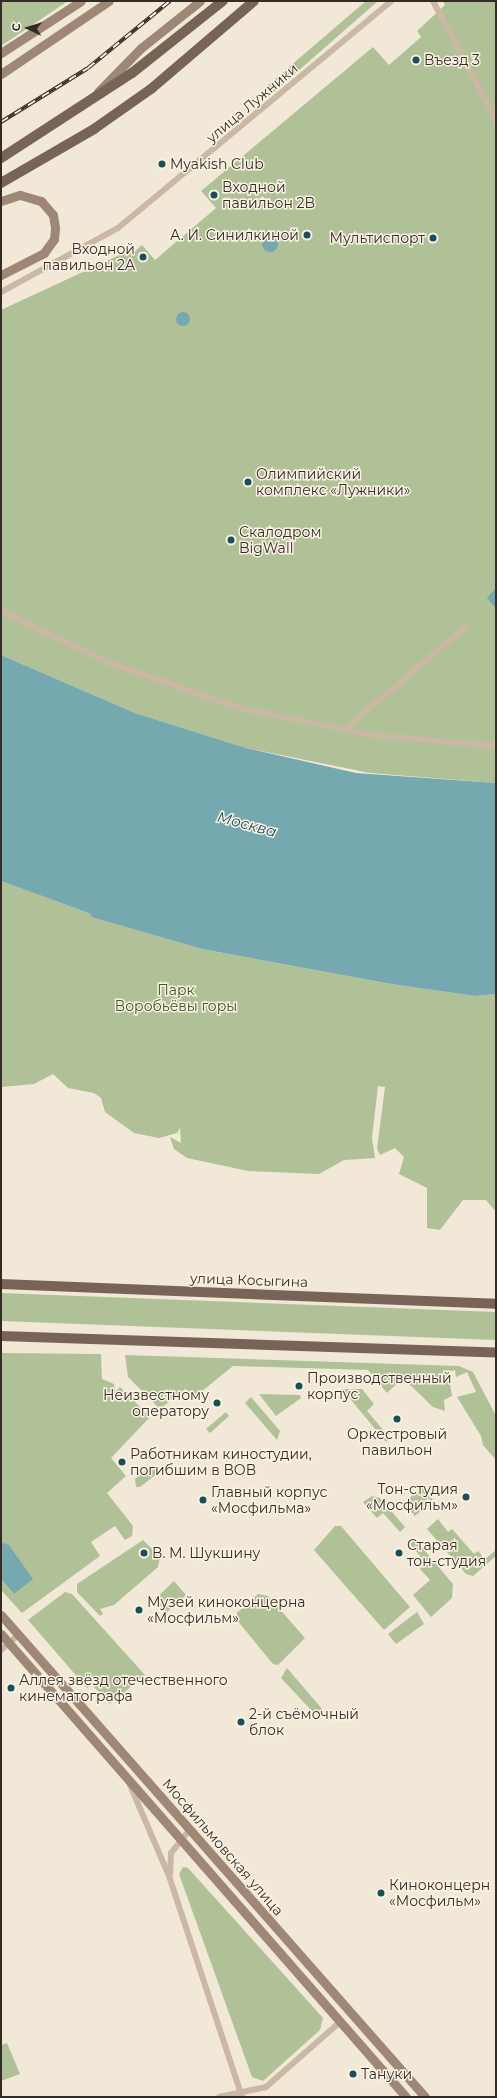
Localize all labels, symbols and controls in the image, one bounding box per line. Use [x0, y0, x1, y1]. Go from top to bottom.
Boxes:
north arrow [8, 8, 48, 48]
text: С [9, 23, 23, 32]
place label: Въезд 3 [424, 52, 480, 68]
marker: Въезд 3 [411, 55, 421, 65]
street label: улица Лужники [203, 60, 301, 146]
place label: Myakish Club [170, 156, 264, 172]
marker: Myakish Club [157, 159, 167, 169]
place label: Входной павильон 2B [222, 179, 315, 212]
marker: Входной павильон 2B [209, 190, 219, 200]
place label: А. И. Синилкиной [170, 227, 299, 243]
marker: А. И. Синилкиной [302, 230, 312, 240]
place label: Мультиспорт [330, 230, 425, 246]
marker: Мультиспорт [428, 233, 438, 243]
place label: Входной павильон 2A [43, 241, 135, 274]
marker: Входной павильон 2A [138, 252, 148, 262]
place label: Олимпийский комплекс «Лужники» [256, 466, 411, 498]
marker: Олимпийский комплекс «Лужники» [243, 477, 253, 487]
place label: Скалодром BigWall [239, 524, 322, 556]
marker: Скалодром BigWall [226, 535, 236, 545]
water label: Москва [215, 807, 279, 841]
park label: Парк Воробьёвы горы [115, 982, 237, 1014]
street label: улица Косыгина [190, 1270, 308, 1290]
place label: Производственный корпус [307, 1370, 452, 1402]
marker: Производственный корпус [294, 1381, 304, 1391]
place label: Неизвестному оператору [103, 1387, 209, 1420]
marker: Неизвестному оператору [212, 1398, 222, 1408]
marker: Оркестровый павильон [392, 1414, 402, 1424]
place label: Оркестровый павильон [347, 1426, 447, 1458]
place label: Работникам киностудии, погибшим в ВОВ [130, 1446, 312, 1478]
marker: Работникам киностудии, погибшим в ВОВ [117, 1457, 127, 1467]
place label: Тон-студия «Мосфильм» [366, 1481, 458, 1514]
place label: Главный корпус «Мосфильма» [211, 1484, 327, 1516]
marker: Тон-студия «Мосфильм» [461, 1492, 471, 1502]
marker: Главный корпус «Мосфильма» [198, 1495, 208, 1505]
place label: Старая тон-студия [407, 1537, 486, 1570]
place label: В. М. Шукшину [152, 1545, 260, 1561]
marker: В. М. Шукшину [139, 1548, 149, 1558]
marker: Старая тон-студия [394, 1548, 404, 1558]
place label: Музей киноконцерна «Мосфильм» [147, 1594, 306, 1626]
marker: Музей киноконцерна «Мосфильм» [134, 1605, 144, 1615]
place label: Аллея звёзд отечественного кинематографа [19, 1672, 228, 1704]
marker: Аллея звёзд отечественного кинематографа [6, 1683, 16, 1693]
place label: 2-й съёмочный блок [249, 1706, 359, 1738]
marker: 2-й съёмочный блок [236, 1717, 246, 1727]
street label: Мосфильмовская улица [159, 1775, 287, 1919]
place label: Киноконцерн «Мосфильм» [389, 1877, 490, 1910]
marker: Киноконцерн «Мосфильм» [376, 1888, 386, 1898]
place label: Тануки [361, 2066, 412, 2082]
marker: Тануки [348, 2069, 358, 2079]

